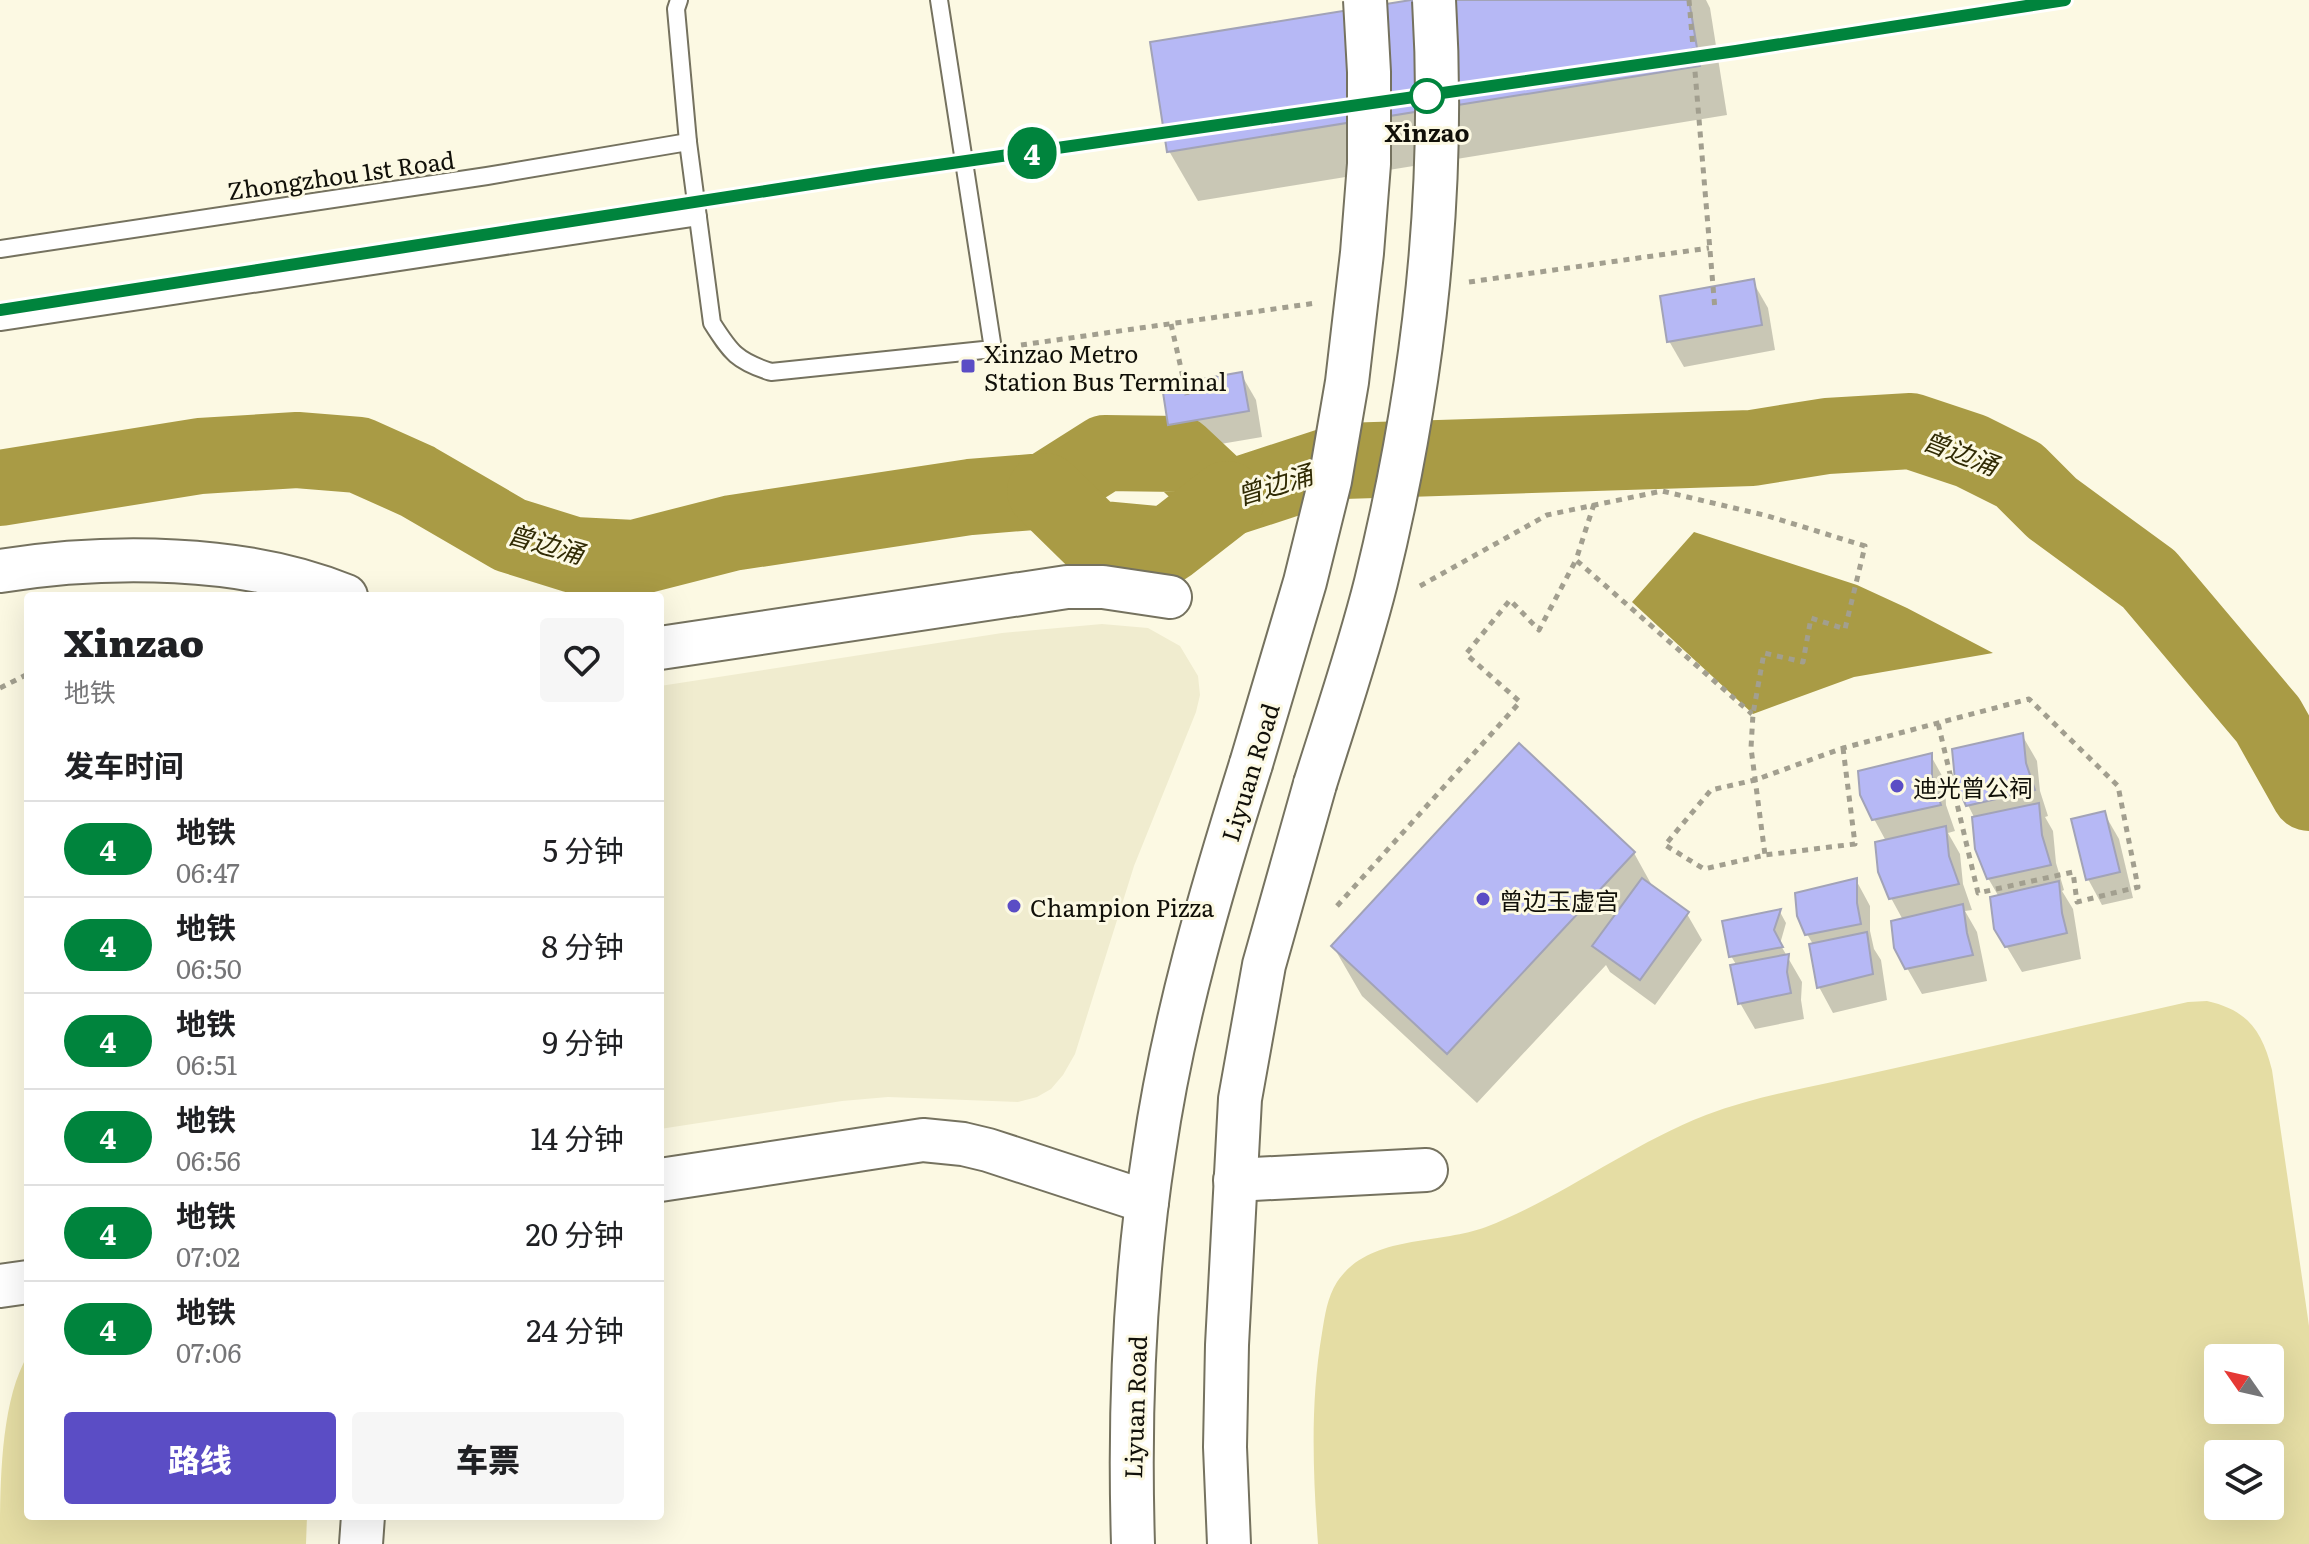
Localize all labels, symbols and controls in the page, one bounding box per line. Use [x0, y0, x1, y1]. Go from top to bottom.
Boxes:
marker: Xinzao [1410, 79, 1444, 113]
place label: Xinzao [1384, 114, 1470, 149]
line badge: 4 [1006, 127, 1058, 179]
text: 4 [1024, 132, 1040, 174]
street label: Zhongzhou 1st Road [225, 141, 457, 207]
place label: Xinzao Metro Station Bus Terminal [984, 335, 1226, 398]
marker: Xinzao Metro Station Bus Terminal [959, 357, 977, 375]
water label: 曾边涌 [1918, 419, 2007, 484]
water label: 曾边涌 [1231, 452, 1320, 513]
water label: 曾边涌 [503, 513, 592, 572]
text: Xinzao [64, 612, 204, 669]
button: heart [540, 618, 624, 702]
text: 地铁 [64, 671, 116, 710]
street label: Liyuan Road [1211, 698, 1287, 846]
text: 发车时间 [64, 742, 184, 786]
place label: 迪光曾公祠 [1913, 769, 2033, 804]
marker: 迪光曾公祠 [1888, 777, 1906, 795]
text: 地铁 [176, 808, 236, 852]
text: 5 分钟 [543, 827, 624, 871]
text: 4 [100, 828, 116, 870]
text: 06:47 [176, 852, 240, 891]
place label: 曾边玉虚宫 [1499, 882, 1619, 917]
place label: Champion Pizza [1030, 889, 1214, 924]
marker: 曾边玉虚宫 [1474, 890, 1492, 908]
marker: Champion Pizza [1005, 897, 1023, 915]
text: 地铁 [176, 904, 236, 948]
text: 8 分钟 [541, 923, 624, 967]
text: 4 [100, 924, 116, 966]
text: 06:50 [176, 948, 242, 987]
text: 地铁 [176, 1000, 236, 1044]
text: 9 分钟 [542, 1019, 624, 1063]
text: 4 [100, 1020, 116, 1062]
text: 06:51 [176, 1044, 237, 1083]
text: 地铁 [176, 1096, 236, 1140]
text: 14 分钟 [530, 1115, 624, 1159]
text: 4 [100, 1116, 116, 1158]
text: 06:56 [176, 1140, 241, 1179]
text: 地铁 [176, 1192, 236, 1236]
text: 20 分钟 [525, 1211, 624, 1255]
text: 4 [100, 1212, 116, 1254]
text: 07:02 [176, 1236, 240, 1275]
text: 地铁 [176, 1288, 236, 1332]
text: 24 分钟 [526, 1307, 624, 1351]
text: 4 [100, 1308, 116, 1350]
text: 07:06 [176, 1332, 241, 1371]
street label: Liyuan Road [1114, 1335, 1154, 1479]
north arrow [2204, 1344, 2284, 1424]
map controls [2204, 1344, 2284, 1520]
button: 路线 [64, 1412, 336, 1504]
button: 车票 [352, 1412, 624, 1504]
button: layers [2204, 1440, 2284, 1520]

